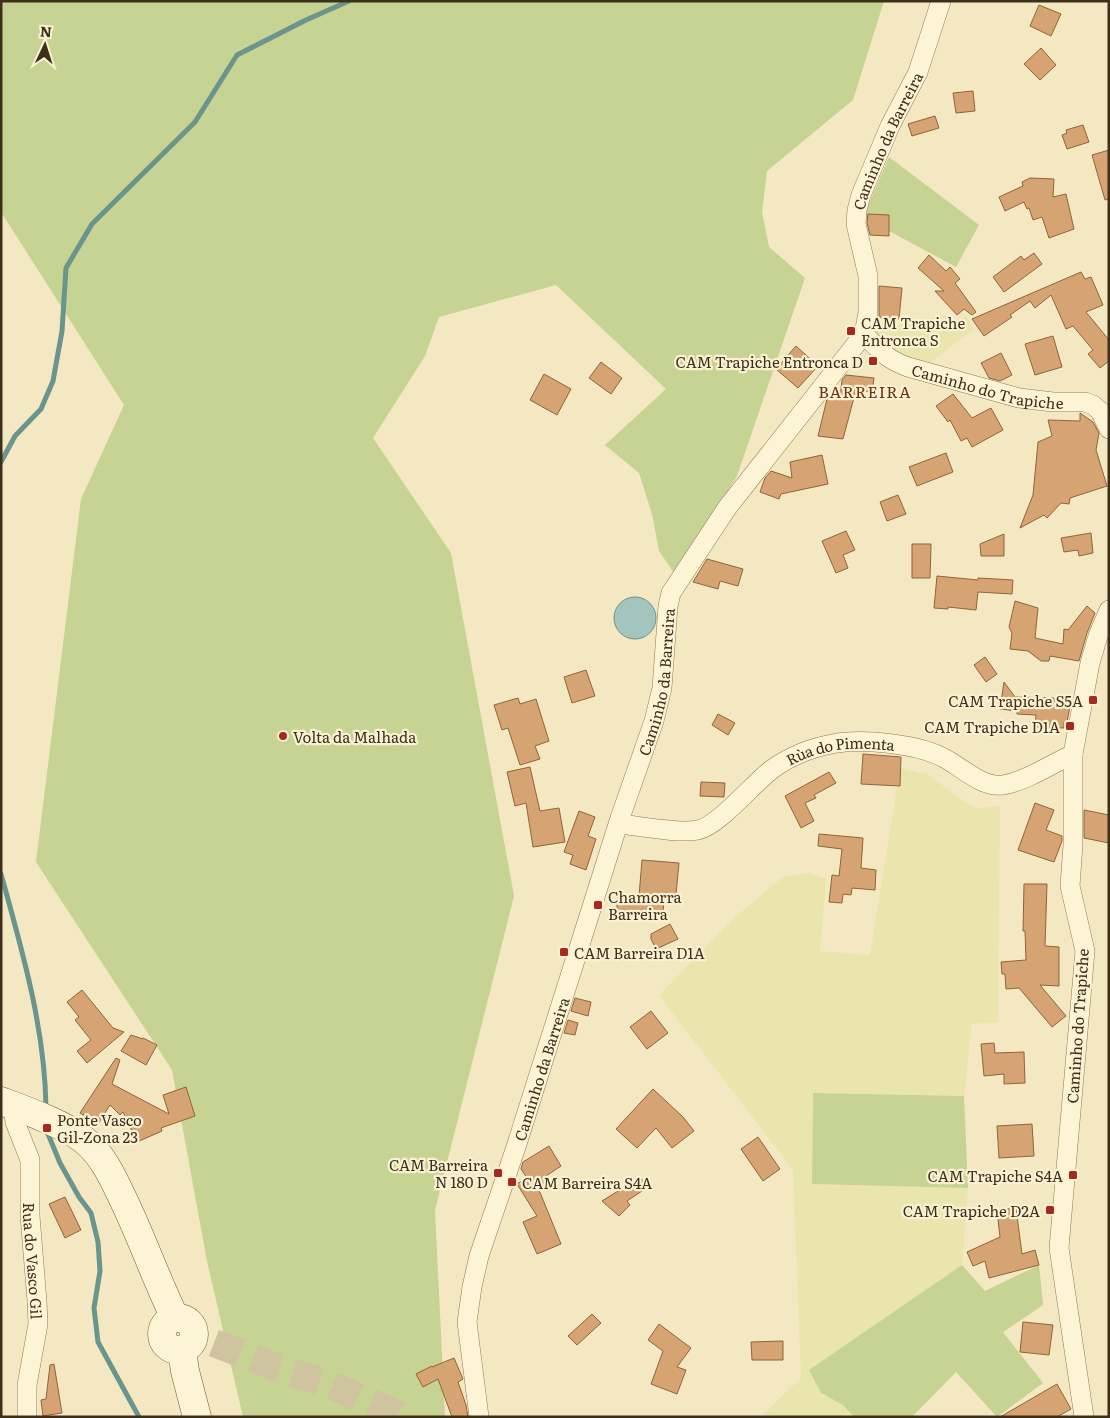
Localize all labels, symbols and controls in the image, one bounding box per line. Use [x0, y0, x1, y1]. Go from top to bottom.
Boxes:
north arrow [20, 20, 70, 70]
text: N [39, 21, 53, 41]
street label: Caminho da Barreira [846, 67, 928, 212]
place label: CAM Trapiche Entronca S [861, 311, 965, 351]
marker: CAM Trapiche Entronca S [845, 325, 857, 337]
place label: CAM Trapiche Entronca D [676, 350, 863, 373]
marker: CAM Trapiche Entronca D [867, 355, 879, 367]
street label: Caminho do Trapiche [909, 357, 1064, 414]
district label: BARREIRA [818, 379, 912, 403]
street label: Caminho da Barreira [631, 606, 679, 758]
place label: CAM Trapiche S5A [948, 689, 1083, 712]
marker: CAM Trapiche S5A [1087, 694, 1099, 706]
place label: CAM Trapiche D1A [924, 715, 1060, 738]
marker: CAM Trapiche D1A [1064, 720, 1076, 732]
place label: Volta da Malhada [293, 725, 417, 748]
marker: Volta da Malhada [277, 730, 289, 742]
street label: Rùa do Pimenta [781, 730, 897, 770]
place label: Chamorra Barreira [608, 885, 682, 925]
marker: Chamorra Barreira [592, 899, 604, 911]
place label: CAM Barreira D1A [574, 941, 705, 964]
marker: CAM Barreira D1A [558, 946, 570, 958]
street label: Caminho do Trapiche [1060, 948, 1094, 1104]
street label: Caminho da Barreira [507, 993, 575, 1144]
place label: Ponte Vasco Gil-Zona 23 [57, 1108, 142, 1148]
marker: Ponte Vasco Gil-Zona 23 [41, 1122, 53, 1134]
place label: CAM Barreira N 180 D [389, 1153, 489, 1193]
place label: CAM Trapiche S4A [928, 1164, 1063, 1187]
marker: CAM Barreira N 180 D [492, 1167, 504, 1179]
marker: CAM Trapiche S4A [1067, 1169, 1079, 1181]
place label: CAM Barreira S4A [522, 1171, 652, 1194]
marker: CAM Barreira S4A [506, 1176, 518, 1188]
place label: CAM Trapiche D2A [903, 1199, 1040, 1222]
street label: Rua do Vasco Gil [18, 1203, 49, 1320]
marker: CAM Trapiche D2A [1044, 1204, 1056, 1216]

